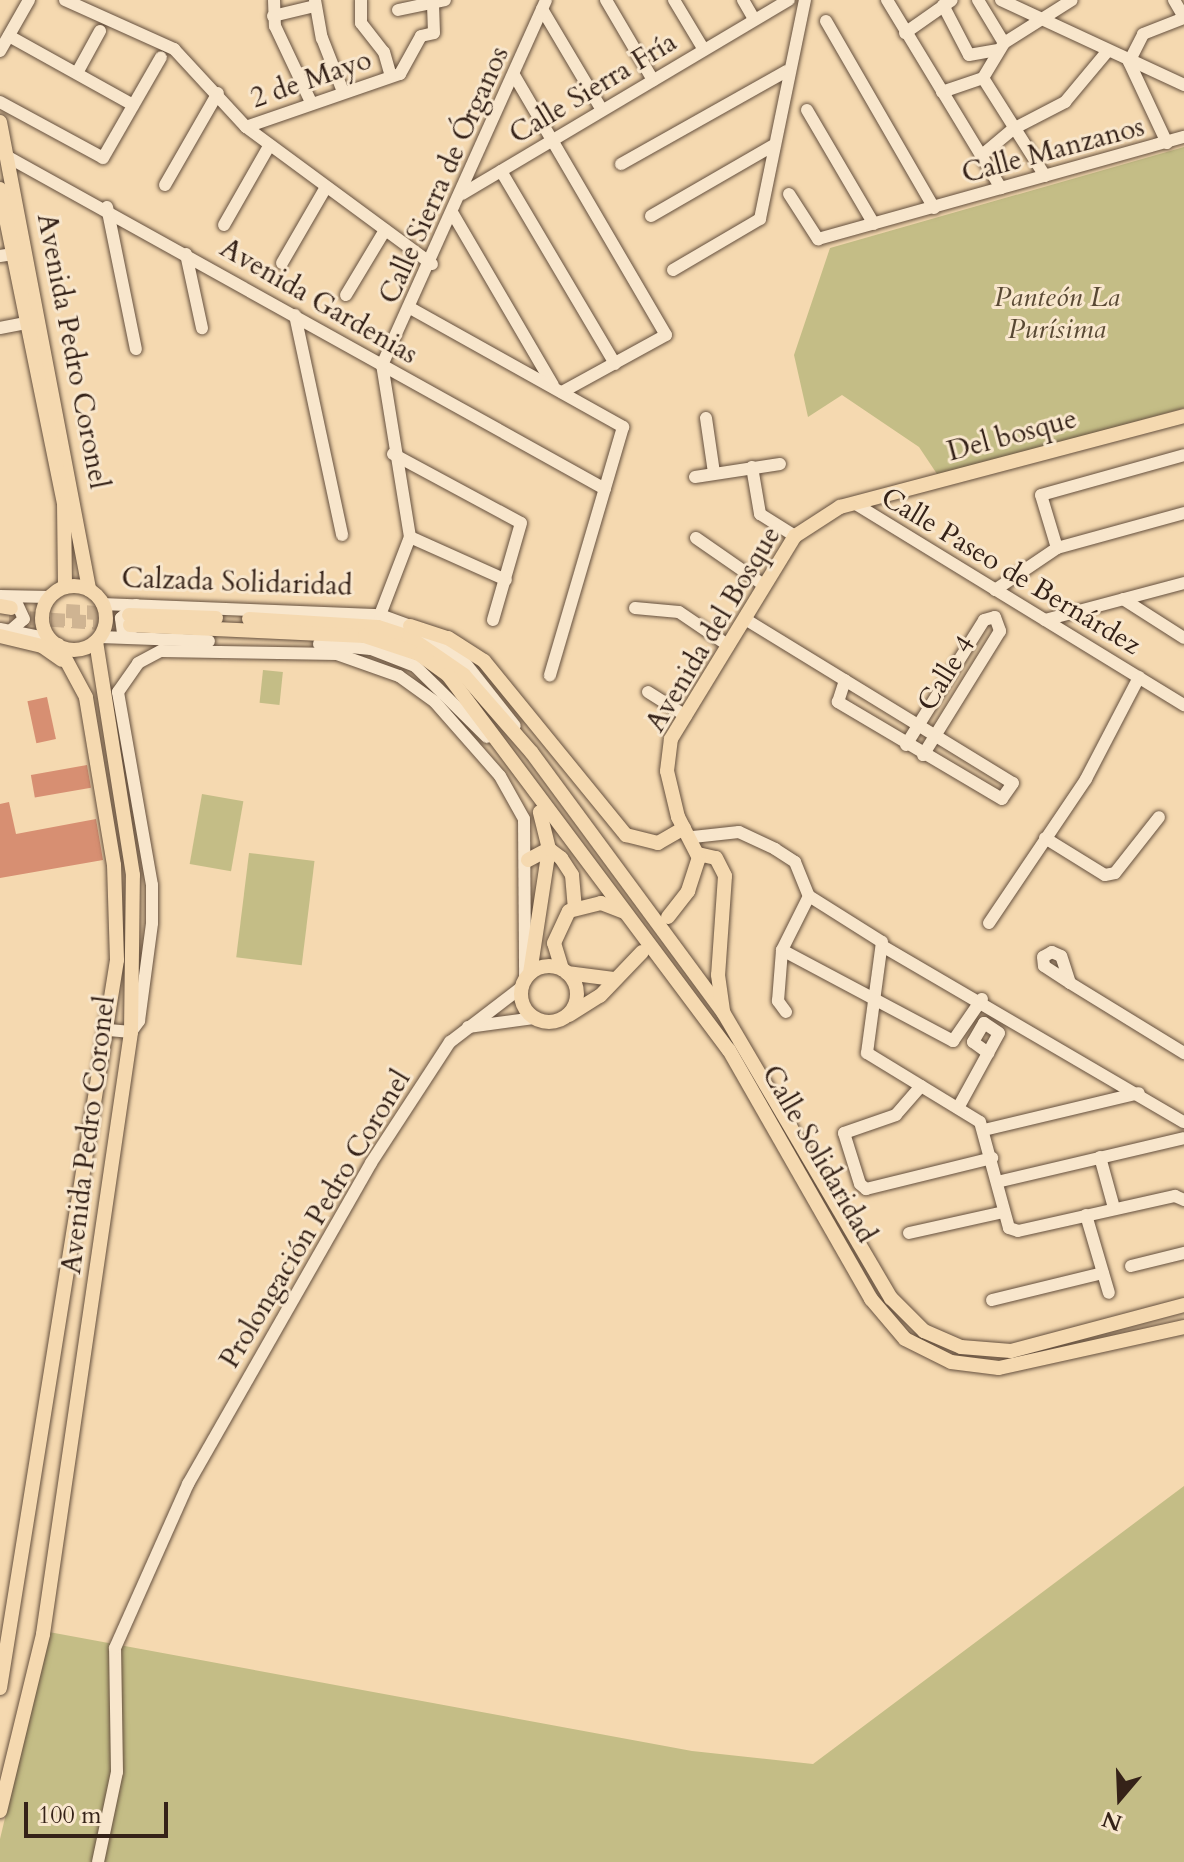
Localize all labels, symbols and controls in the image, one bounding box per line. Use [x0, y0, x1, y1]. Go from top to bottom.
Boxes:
street label: Calle Sierra Fría [503, 25, 683, 151]
street label: Calle Sierra de Órganos [372, 41, 516, 309]
street label: 2 de Mayo [246, 43, 376, 115]
street label: Calle Manzanos [958, 110, 1148, 190]
street label: Avenida Pedro Coronel [30, 210, 116, 492]
street label: Avenida Gardenias [214, 231, 424, 371]
park label: Panteón La Purísima [994, 280, 1120, 346]
street label: Del bosque [944, 402, 1080, 468]
street label: Calle Paseo de Bernárdez [875, 480, 1147, 662]
street label: Avenida del Bosque [638, 520, 788, 738]
street label: Calzada Solidaridad [121, 561, 353, 603]
street label: Calle 4 [910, 629, 982, 717]
street label: Avenida Pedro Coronel [54, 994, 122, 1276]
street label: Calle Solidaridad [755, 1059, 883, 1249]
street label: Prolongación Pedro Coronel [213, 1064, 417, 1374]
north arrow [1080, 1758, 1160, 1838]
scale bar [28, 1786, 172, 1836]
text: 100 m [38, 1799, 102, 1832]
text: N [1098, 1803, 1126, 1838]

